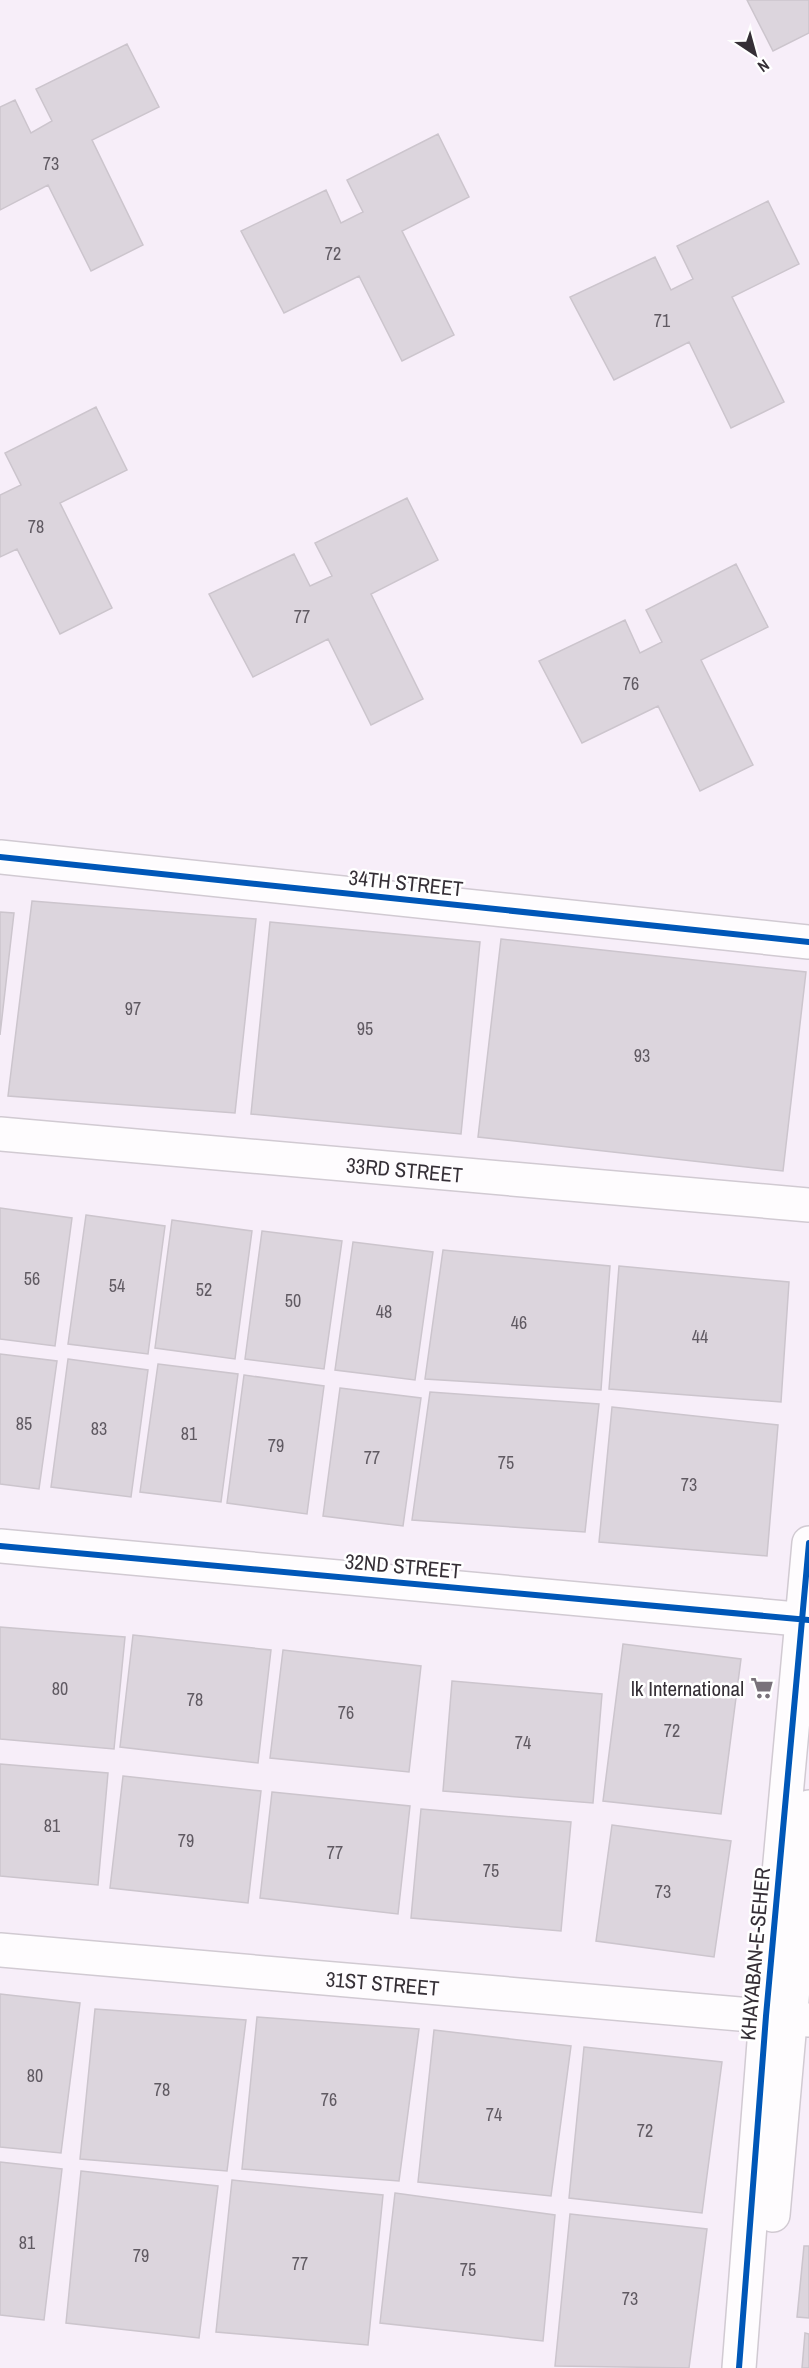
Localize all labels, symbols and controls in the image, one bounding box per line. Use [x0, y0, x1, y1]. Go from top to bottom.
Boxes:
north arrow [725, 24, 785, 84]
text: N [754, 54, 774, 78]
house number: 73 [43, 151, 59, 176]
house number: 72 [325, 241, 341, 266]
house number: 71 [654, 308, 671, 333]
house number: 78 [28, 514, 44, 539]
house number: 77 [294, 604, 310, 629]
house number: 76 [623, 671, 639, 696]
street label: 34TH STREET [347, 863, 465, 903]
house number: 97 [125, 996, 141, 1021]
house number: 95 [357, 1016, 373, 1041]
house number: 93 [634, 1043, 650, 1068]
street label: 33RD STREET [345, 1150, 464, 1189]
house number: 56 [24, 1266, 40, 1291]
house number: 54 [109, 1273, 125, 1298]
house number: 52 [196, 1277, 212, 1302]
house number: 50 [285, 1288, 301, 1313]
house number: 48 [376, 1299, 392, 1324]
house number: 46 [511, 1310, 527, 1335]
house number: 44 [692, 1324, 708, 1349]
house number: 85 [16, 1411, 32, 1436]
house number: 83 [91, 1416, 107, 1441]
house number: 81 [181, 1421, 198, 1446]
house number: 79 [268, 1433, 284, 1458]
house number: 77 [364, 1445, 380, 1470]
house number: 75 [498, 1450, 514, 1475]
house number: 73 [681, 1472, 697, 1497]
street label: 32ND STREET [344, 1546, 463, 1586]
place label: lk International [631, 1674, 744, 1703]
supermarket icon: lk International [749, 1675, 775, 1701]
house number: 80 [52, 1676, 68, 1701]
house number: 78 [187, 1687, 203, 1712]
house number: 76 [338, 1700, 354, 1725]
house number: 72 [664, 1718, 680, 1743]
house number: 74 [515, 1730, 531, 1755]
house number: 81 [44, 1813, 61, 1838]
house number: 79 [178, 1828, 194, 1853]
house number: 77 [327, 1840, 343, 1865]
house number: 75 [483, 1858, 499, 1883]
street label: KHAYABAN-E-SEHER [733, 1866, 777, 2042]
house number: 73 [655, 1879, 671, 1904]
street label: 31ST STREET [325, 1964, 441, 2002]
house number: 80 [27, 2063, 43, 2088]
house number: 78 [154, 2077, 170, 2102]
house number: 76 [321, 2087, 337, 2112]
house number: 74 [486, 2102, 502, 2127]
house number: 72 [637, 2118, 653, 2143]
house number: 81 [19, 2230, 36, 2255]
house number: 79 [133, 2243, 149, 2268]
house number: 77 [292, 2251, 308, 2276]
house number: 75 [460, 2257, 476, 2282]
house number: 73 [622, 2286, 638, 2311]

